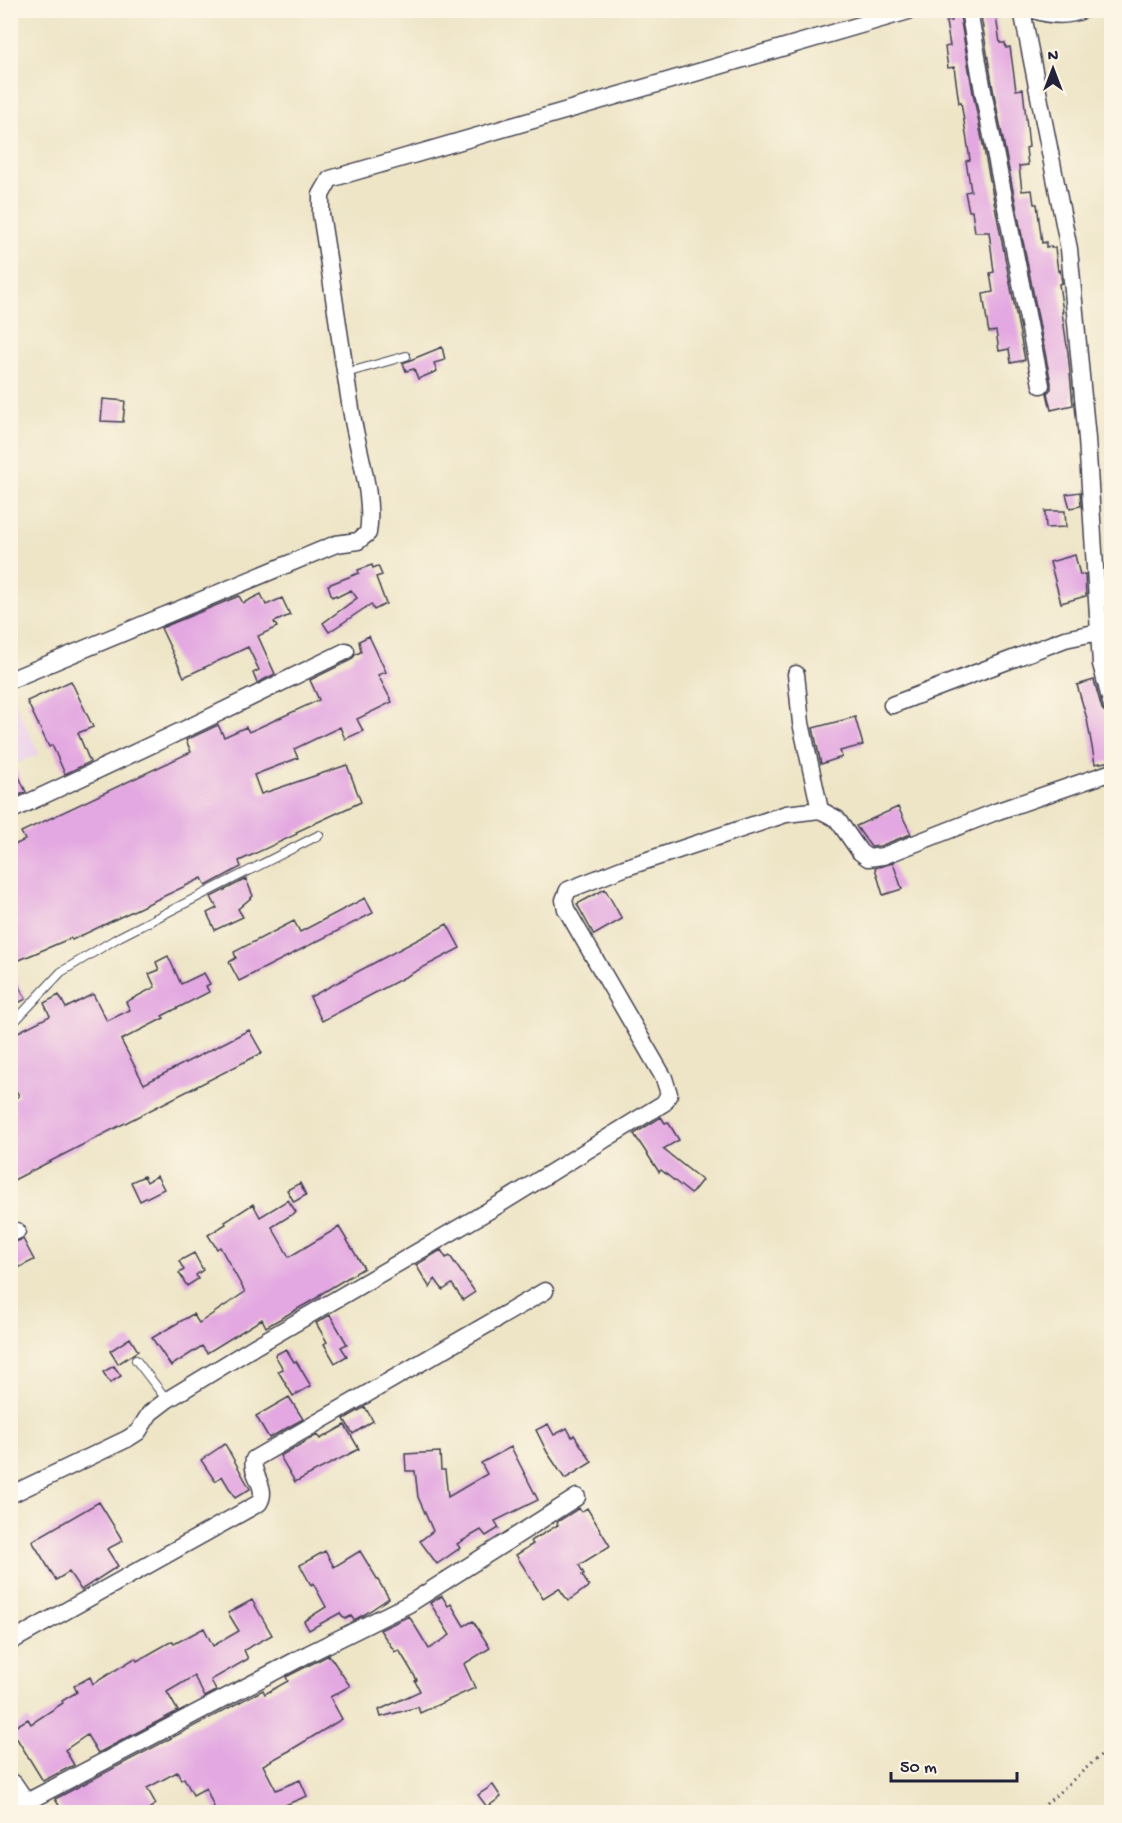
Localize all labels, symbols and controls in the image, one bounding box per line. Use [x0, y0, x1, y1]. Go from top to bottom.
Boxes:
north arrow [1023, 39, 1083, 99]
text: N [1048, 48, 1059, 67]
scale bar [891, 1745, 1017, 1783]
text: 50 m [900, 1758, 937, 1779]

